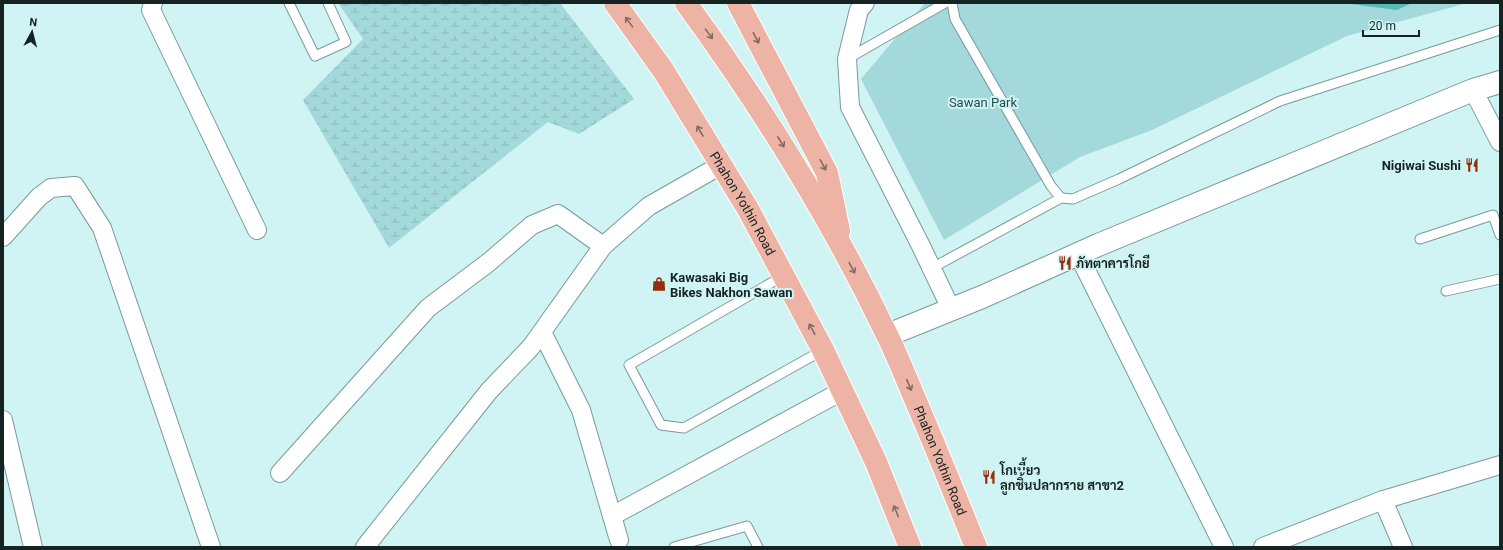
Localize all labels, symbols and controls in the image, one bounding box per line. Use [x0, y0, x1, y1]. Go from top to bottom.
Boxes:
north arrow [12, 12, 52, 52]
scale bar [1363, 12, 1419, 38]
text: N [29, 16, 38, 30]
one-way arrow [624, 17, 633, 28]
text: 20 m [1369, 19, 1396, 33]
one-way arrow [705, 29, 713, 40]
one-way arrow [753, 31, 761, 43]
park label: Sawan Park [949, 95, 1018, 110]
one-way arrow [696, 125, 704, 137]
one-way arrow [777, 137, 786, 148]
street label: Phahon Yothin Road [707, 149, 778, 258]
restaurant icon: Nigiwai Sushi [1464, 157, 1480, 173]
place label: Nigiwai Sushi [1382, 158, 1461, 173]
one-way arrow [820, 159, 828, 171]
place label: ภัทตาคารโกยี [1076, 254, 1150, 271]
restaurant icon: ภัทตาคารโกยี [1057, 255, 1073, 271]
one-way arrow [849, 261, 857, 273]
place label: Kawasaki Big Bikes Nakhon Sawan [670, 270, 792, 300]
shop icon: Kawasaki Big Bikes Nakhon Sawan [651, 276, 667, 292]
one-way arrow [808, 323, 816, 335]
one-way arrow [906, 378, 913, 390]
street label: Phahon Yothin Road [911, 403, 969, 518]
place label: โกเนี้ยว ลูกชิ้นปลากราย สาขา2 [999, 457, 1124, 496]
restaurant icon: โกเนี้ยว ลูกชิ้นปลากราย สาขา2 [981, 469, 997, 485]
one-way arrow [891, 505, 899, 517]

